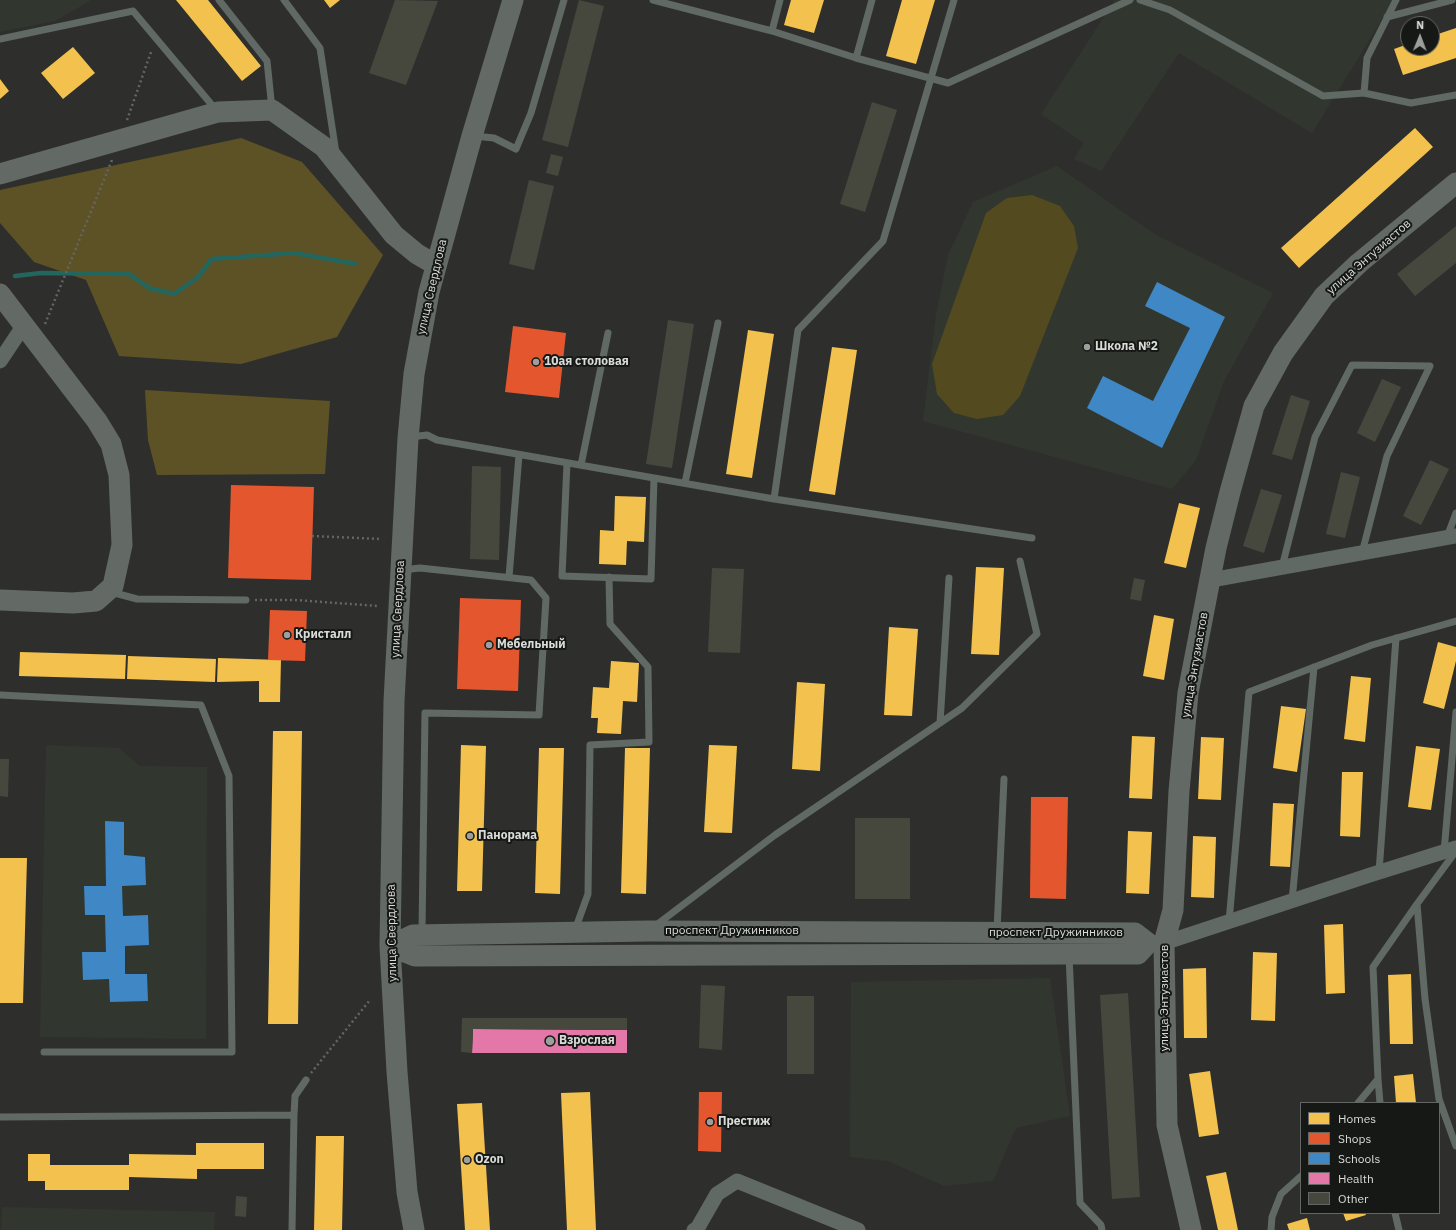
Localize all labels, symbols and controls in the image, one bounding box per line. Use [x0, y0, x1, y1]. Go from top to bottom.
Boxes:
north arrow [1400, 16, 1440, 56]
text: N [1416, 18, 1424, 32]
street label: улица Энтузиастов [1324, 216, 1414, 298]
street label: улица Свердлова [414, 238, 450, 336]
place label: Школа №2 [1095, 340, 1158, 354]
marker: Школа №2 [1082, 342, 1092, 352]
place label: 10ая столовая [544, 355, 629, 369]
marker: 10ая столовая [531, 357, 541, 367]
street label: улица Свердлова [388, 560, 408, 658]
street label: улица Энтузиастов [1179, 611, 1211, 719]
place label: Кристалл [295, 628, 351, 642]
marker: Кристалл [282, 630, 292, 640]
place label: Мебельный [497, 638, 566, 652]
marker: Мебельный [484, 640, 494, 650]
place label: Панорама [478, 829, 537, 843]
marker: Панорама [465, 831, 475, 841]
street label: улица Свердлова [384, 884, 400, 982]
street label: проспект Дружинников [665, 924, 799, 938]
street label: проспект Дружинников [989, 926, 1123, 940]
street label: улица Энтузиастов [1158, 945, 1172, 1051]
place label: Взрослая [559, 1034, 615, 1048]
marker: Взрослая [544, 1035, 556, 1047]
legend [1300, 1102, 1440, 1214]
text: Homes [1338, 1111, 1376, 1126]
place label: Престиж [718, 1115, 770, 1129]
marker: Престиж [705, 1117, 715, 1127]
text: Shops [1338, 1131, 1371, 1146]
text: Schools [1338, 1151, 1380, 1166]
place label: Ozon [475, 1153, 504, 1167]
marker: Ozon [462, 1155, 472, 1165]
text: Health [1338, 1171, 1374, 1186]
text: Other [1338, 1191, 1369, 1206]

